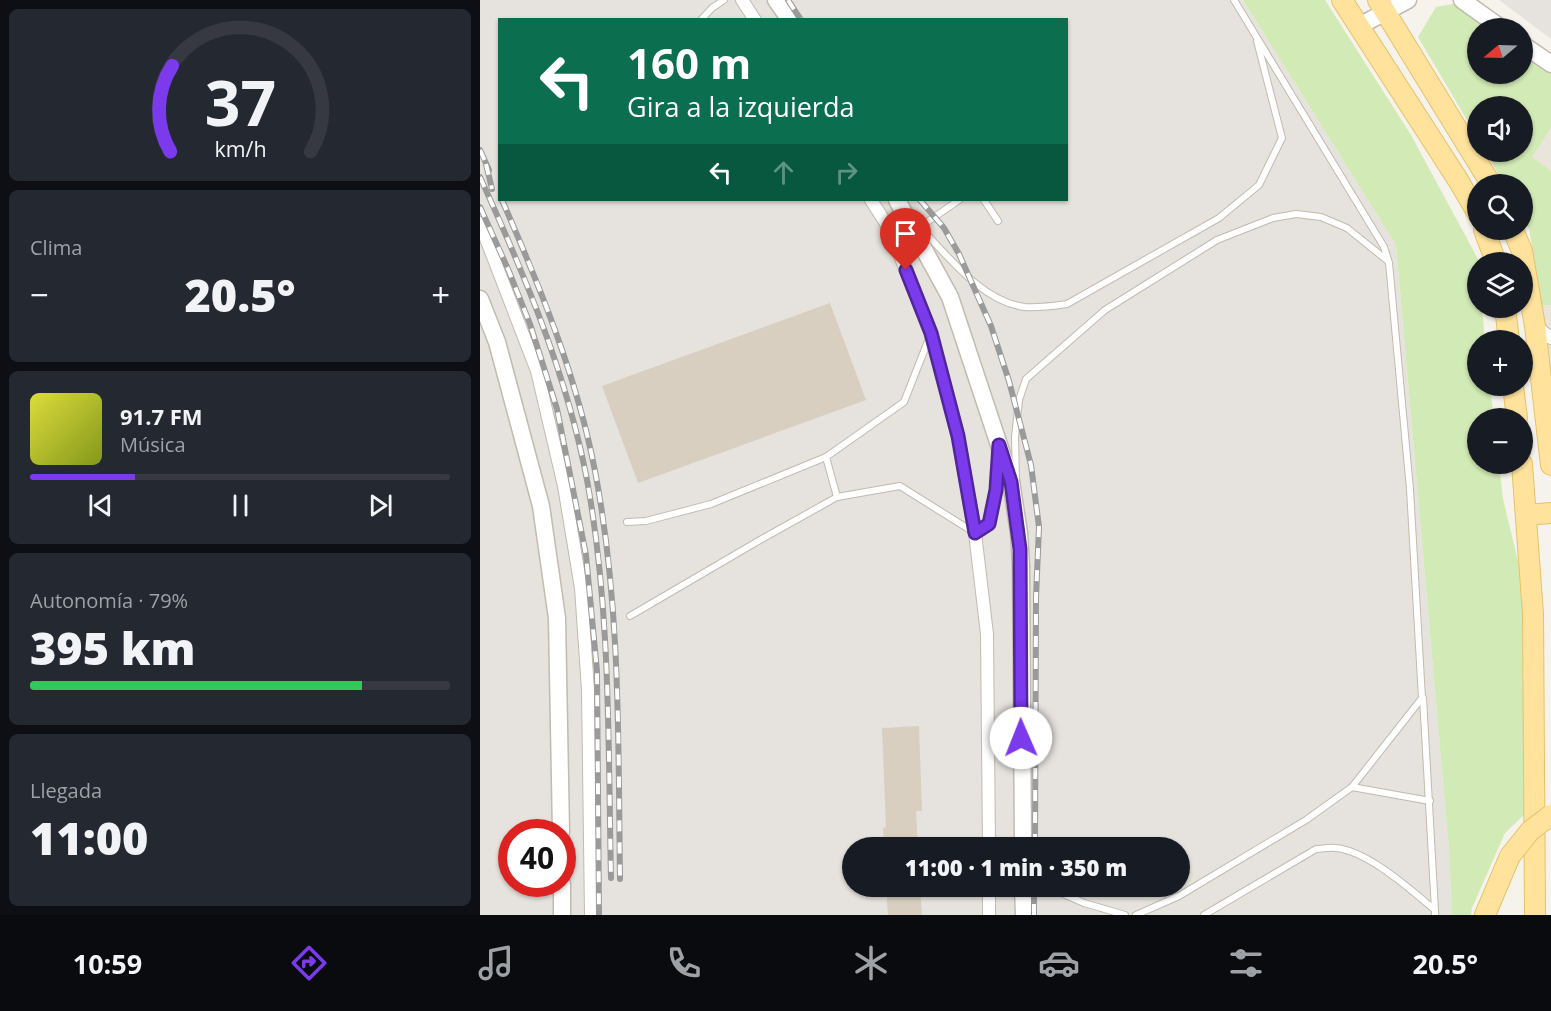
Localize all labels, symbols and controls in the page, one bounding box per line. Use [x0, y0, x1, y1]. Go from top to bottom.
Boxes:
north arrow [1467, 18, 1533, 84]
map controls [1467, 18, 1533, 474]
text: 160 m [627, 34, 751, 91]
icon: left [528, 42, 606, 120]
text: 37 [204, 59, 276, 144]
text: Gira a la izquierda [627, 88, 854, 125]
button: sound [1467, 96, 1533, 162]
text: km/h [214, 134, 266, 163]
icon: left [704, 156, 737, 189]
icon: ahead [767, 156, 800, 189]
icon: right [830, 156, 863, 189]
button: search [1467, 174, 1533, 240]
pin [880, 208, 931, 270]
icon: arrive [889, 217, 922, 250]
text: Clima [30, 234, 82, 261]
button: layers [1467, 252, 1533, 318]
text: 20.5° [184, 264, 296, 325]
text: − [30, 272, 49, 317]
text: + [431, 272, 450, 317]
button: + [1467, 330, 1533, 396]
text: 91.7 FM [120, 401, 203, 431]
button: − [1467, 408, 1533, 474]
text: Música [120, 431, 186, 458]
icon: previous [84, 489, 117, 522]
icon: pause [224, 489, 257, 522]
icon: next [364, 489, 397, 522]
text: Autonomía · 79% [30, 587, 188, 614]
text: 395 km [30, 617, 195, 678]
position arrow [989, 706, 1053, 770]
text: Llegada [30, 777, 102, 804]
text: 11:00 [30, 807, 148, 868]
speed limit sign: 40 [498, 819, 576, 897]
text: 11:00 · 1 min · 350 m [905, 852, 1127, 882]
icon: directions [288, 942, 330, 984]
icon: music [475, 942, 517, 984]
icon: phone [663, 942, 705, 984]
icon: climate [850, 942, 892, 984]
icon: car [1038, 942, 1080, 984]
icon: filters [1225, 942, 1267, 984]
text: 10:59 [73, 945, 142, 982]
text: 20.5° [1413, 945, 1478, 982]

